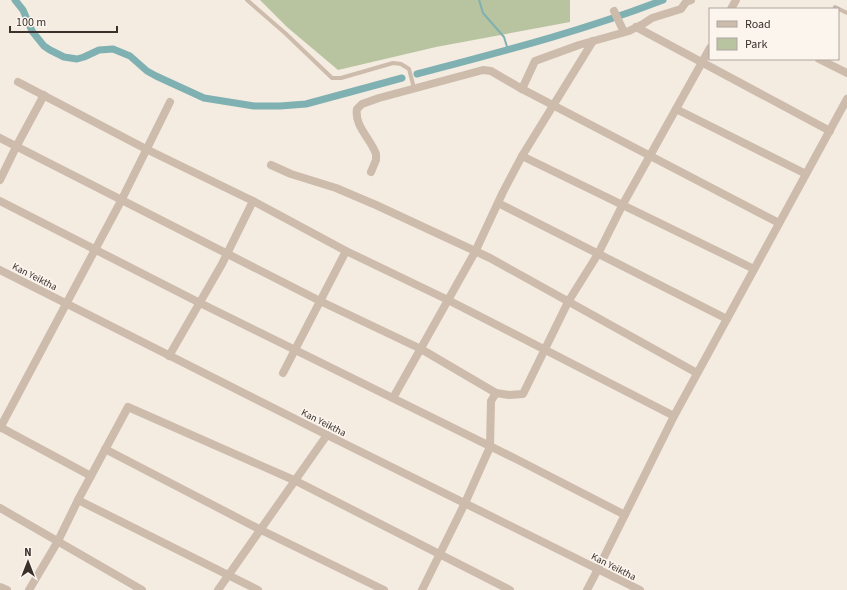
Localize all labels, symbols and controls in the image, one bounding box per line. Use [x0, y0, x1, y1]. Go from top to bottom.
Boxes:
scale bar [10, 8, 117, 34]
legend [709, 8, 839, 60]
text: 100 m [16, 14, 46, 31]
text: Road [745, 16, 771, 33]
text: Park [745, 36, 767, 53]
street label: Kan Yeiktha [10, 260, 59, 294]
street label: Kan Yeiktha [299, 406, 348, 440]
north arrow [8, 542, 48, 582]
text: N [24, 545, 32, 560]
street label: Kan Yeiktha [589, 550, 638, 584]

